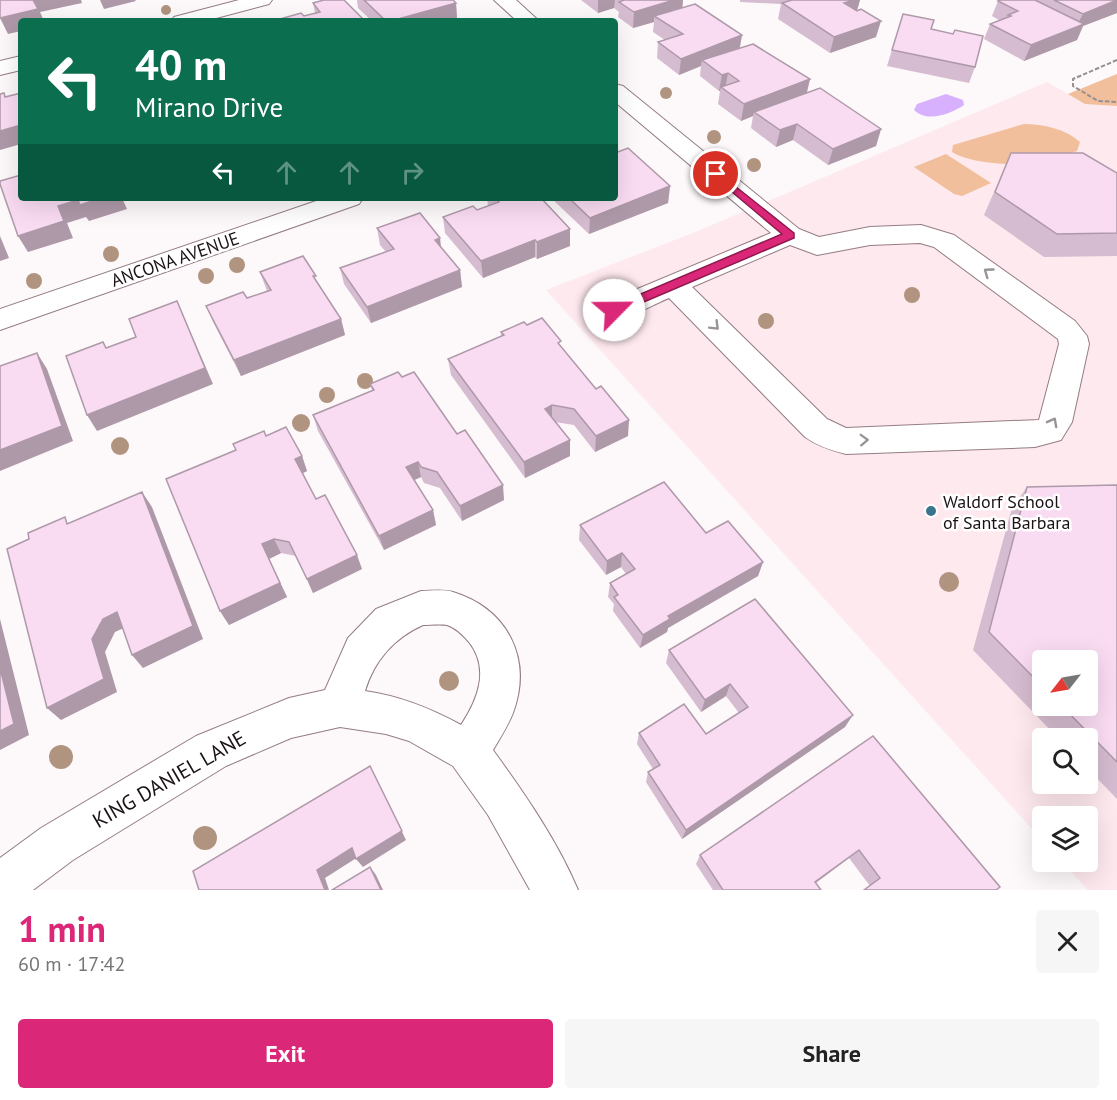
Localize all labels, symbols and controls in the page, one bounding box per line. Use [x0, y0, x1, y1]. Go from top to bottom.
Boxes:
text: 40 m [135, 37, 227, 92]
icon: left [36, 42, 114, 120]
text: Mirano Drive [135, 90, 283, 124]
pin [690, 148, 741, 199]
icon: left [207, 156, 240, 189]
icon: ahead [270, 156, 303, 189]
icon: ahead [333, 156, 366, 189]
icon: right [396, 156, 429, 189]
icon: arrive [699, 157, 732, 190]
street label: ANCONA AVENUE [108, 226, 242, 292]
one-way arrow [983, 268, 994, 279]
position arrow [582, 278, 646, 342]
one-way arrow [707, 319, 718, 330]
one-way arrow [1046, 418, 1057, 428]
one-way arrow [860, 434, 869, 447]
place label: Waldorf School of Santa Barbara [943, 490, 1070, 534]
marker: Waldorf School of Santa Barbara [924, 504, 938, 518]
north arrow [1032, 650, 1098, 716]
map controls [1032, 650, 1098, 872]
street label: KING DANIEL LANE [87, 724, 251, 834]
button: search [1032, 728, 1098, 794]
button: layers [1032, 806, 1098, 872]
text: 1 min [18, 905, 106, 952]
button: close [1036, 910, 1099, 973]
text: 60 m · 17:42 [18, 951, 125, 977]
button: Exit [18, 1019, 553, 1088]
button: Share [565, 1019, 1099, 1088]

